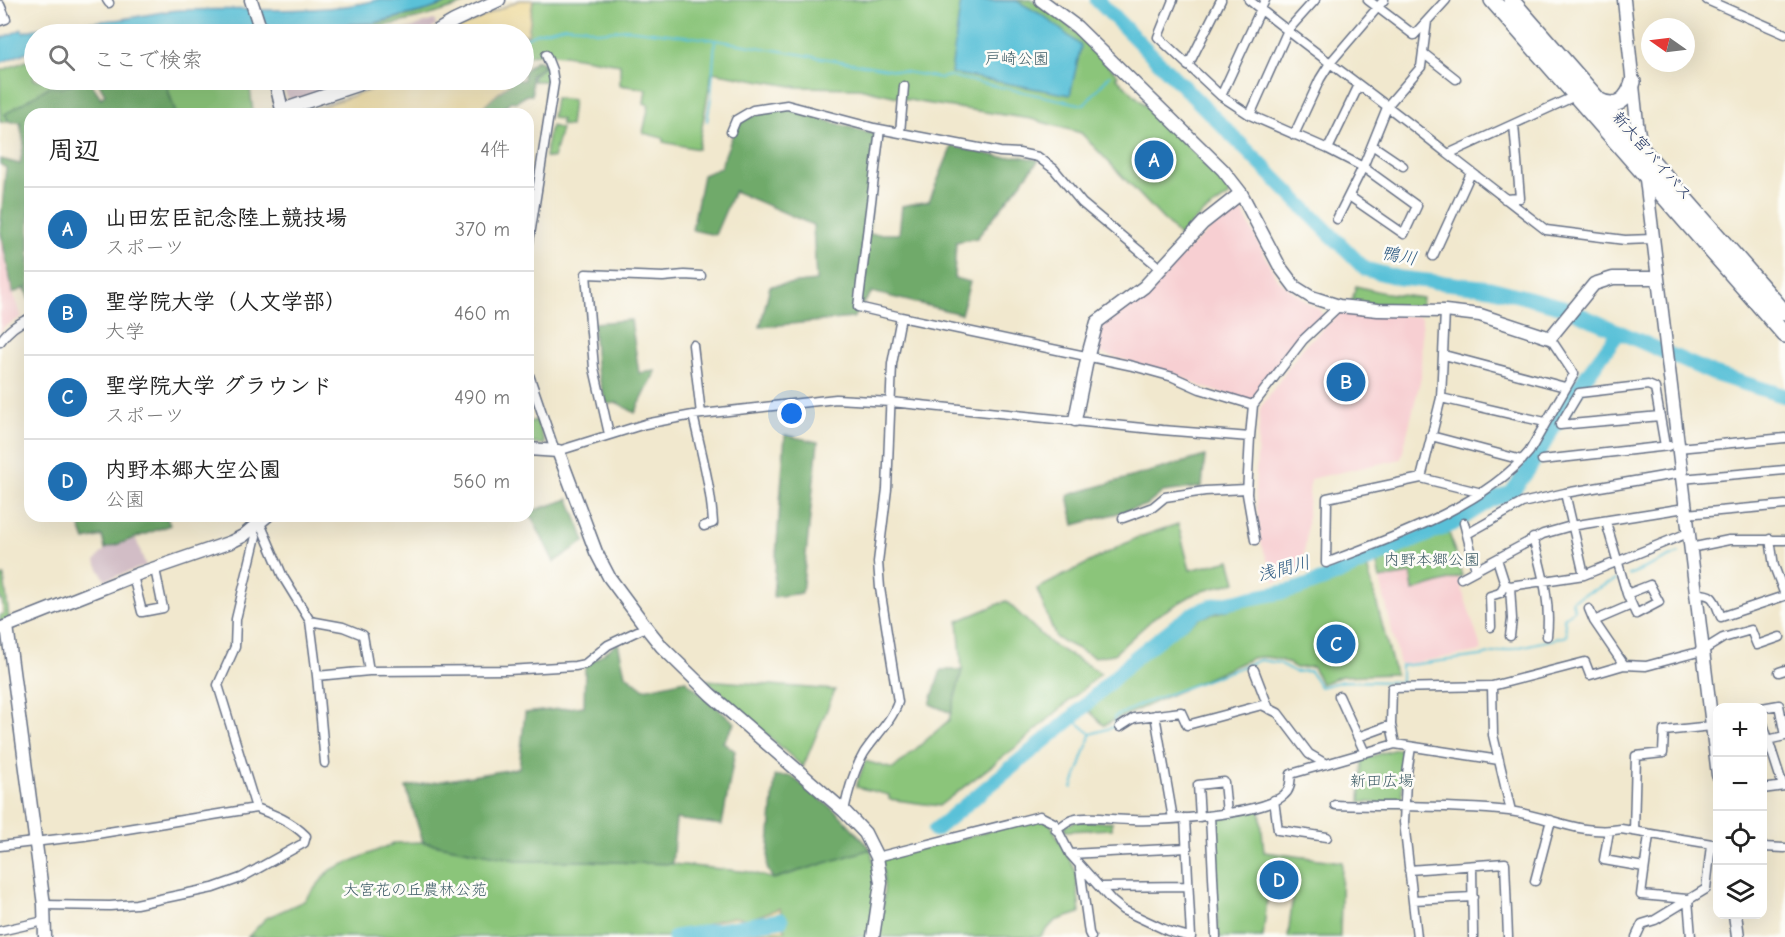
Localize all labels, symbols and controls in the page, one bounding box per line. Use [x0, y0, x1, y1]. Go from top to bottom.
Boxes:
north arrow [1641, 18, 1695, 72]
search box [24, 24, 534, 90]
icon: search [45, 41, 78, 74]
text: ここで検索 [93, 47, 203, 73]
park label: 戸崎公園 [985, 50, 1049, 68]
street label: 新大宮バイパス [1609, 108, 1695, 204]
text: 周辺 [48, 136, 100, 166]
text: 4件 [480, 138, 510, 161]
pin: A [1134, 138, 1174, 182]
text: 山田宏臣記念陸上競技場 [105, 205, 347, 231]
text: A [62, 218, 73, 241]
text: 370 m [455, 218, 510, 241]
text: スポーツ [105, 236, 185, 259]
water label: 鴨川 [1379, 242, 1419, 270]
text: 聖学院大学（人文学部） [105, 289, 347, 315]
text: B [61, 302, 74, 325]
text: 460 m [454, 302, 510, 325]
text: 大学 [105, 320, 145, 343]
pin: B [1326, 360, 1366, 404]
text: 聖学院大学 グラウンド [105, 373, 333, 399]
text: C [61, 386, 74, 409]
text: 490 m [454, 386, 510, 409]
your location [777, 399, 806, 428]
text: スポーツ [105, 404, 185, 427]
text: 内野本郷大空公園 [105, 457, 281, 483]
text: D [61, 470, 74, 493]
text: 560 m [453, 470, 510, 493]
text: 公園 [105, 488, 145, 511]
park label: 内野本郷公園 [1384, 551, 1480, 569]
water label: 浅間川 [1255, 552, 1313, 586]
pin: C [1316, 622, 1356, 666]
map controls [1713, 703, 1767, 919]
button: + [1713, 703, 1767, 757]
button: − [1713, 757, 1767, 811]
park label: 新田広場 [1350, 772, 1414, 790]
button: locate [1713, 811, 1767, 865]
pin: D [1260, 858, 1298, 902]
button: layers [1713, 865, 1767, 919]
park label: 大宮花の丘農林公苑 [343, 881, 487, 899]

